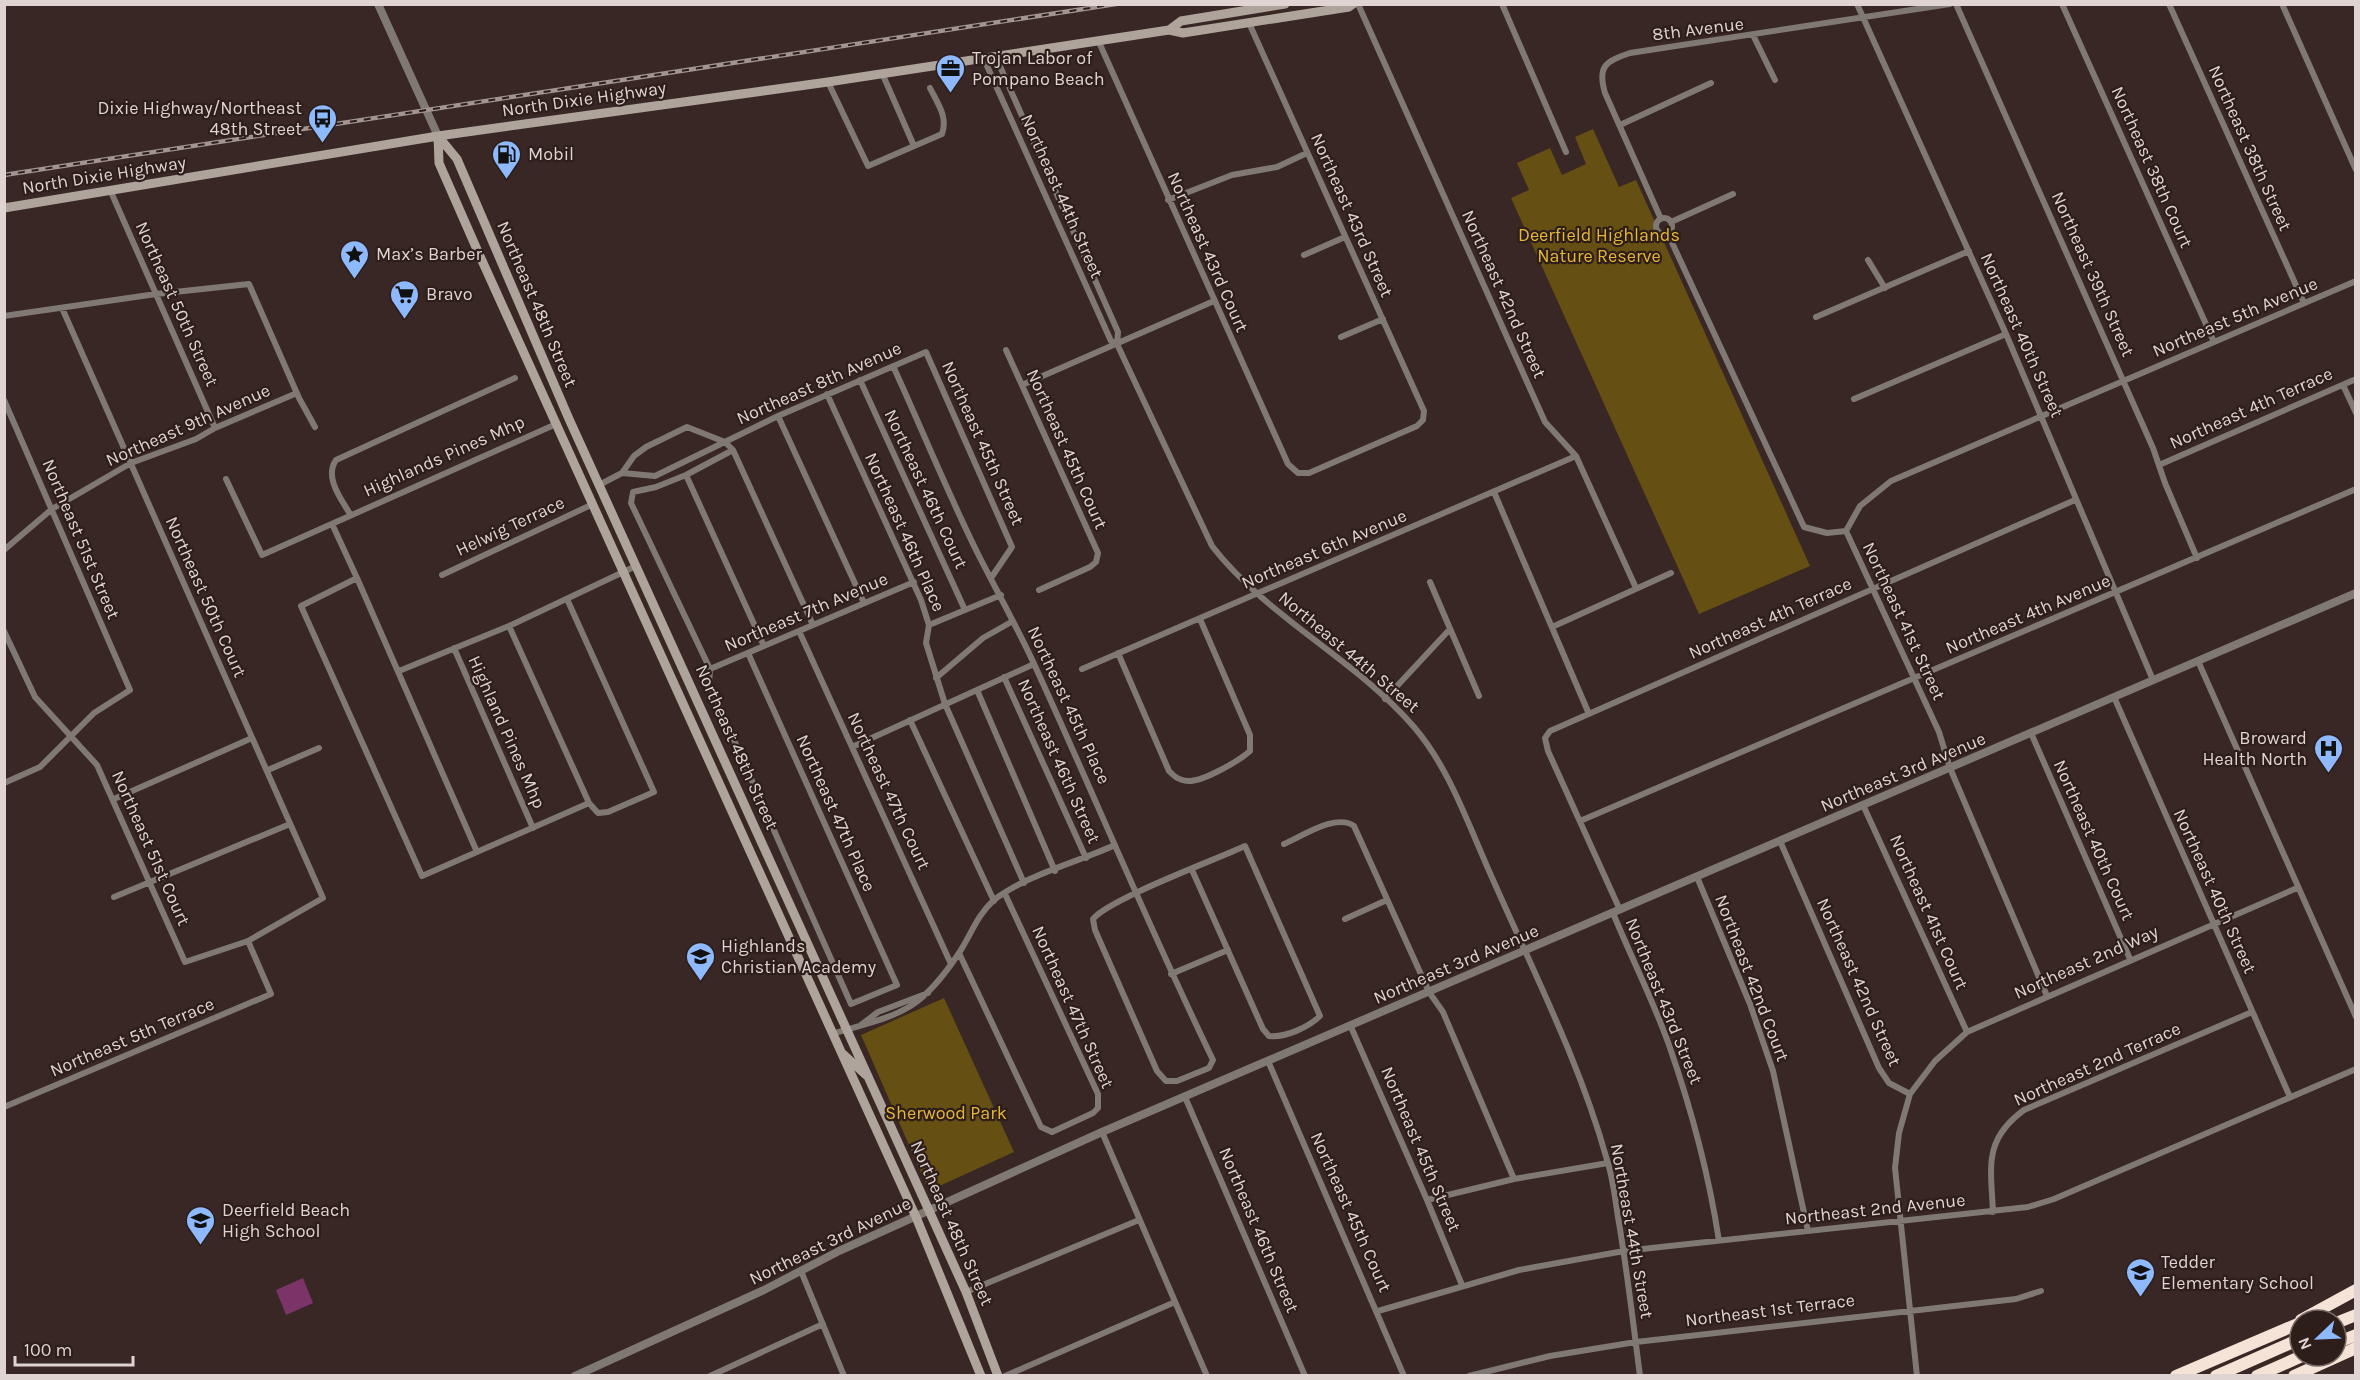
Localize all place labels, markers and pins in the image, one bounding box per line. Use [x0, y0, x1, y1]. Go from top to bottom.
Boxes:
place label: Trojan Labor of Pompano Beach [972, 47, 1105, 90]
office icon: Trojan Labor of Pompano Beach [935, 52, 967, 94]
place label: Dixie Highway/Northeast 48th Street [97, 97, 302, 140]
bus stop icon: Dixie Highway/Northeast 48th Street [307, 102, 339, 144]
fuel station icon: Mobil [491, 138, 523, 180]
place label: Mobil [528, 143, 574, 165]
place icon: Max’s Barber [339, 238, 371, 280]
place label: Max’s Barber [376, 243, 482, 265]
supermarket icon: Bravo [389, 278, 421, 320]
place label: Bravo [426, 283, 473, 305]
place label: Broward Health North [2203, 727, 2307, 770]
hospital icon: Broward Health North [2312, 732, 2344, 774]
place label: Highlands Christian Academy [721, 935, 877, 978]
school or university icon: Highlands Christian Academy [684, 940, 716, 982]
place label: Deerfield Beach High School [222, 1199, 350, 1242]
school or university icon: Deerfield Beach High School [185, 1204, 217, 1246]
place label: Tedder Elementary School [2161, 1251, 2314, 1294]
school or university icon: Tedder Elementary School [2124, 1256, 2156, 1298]

